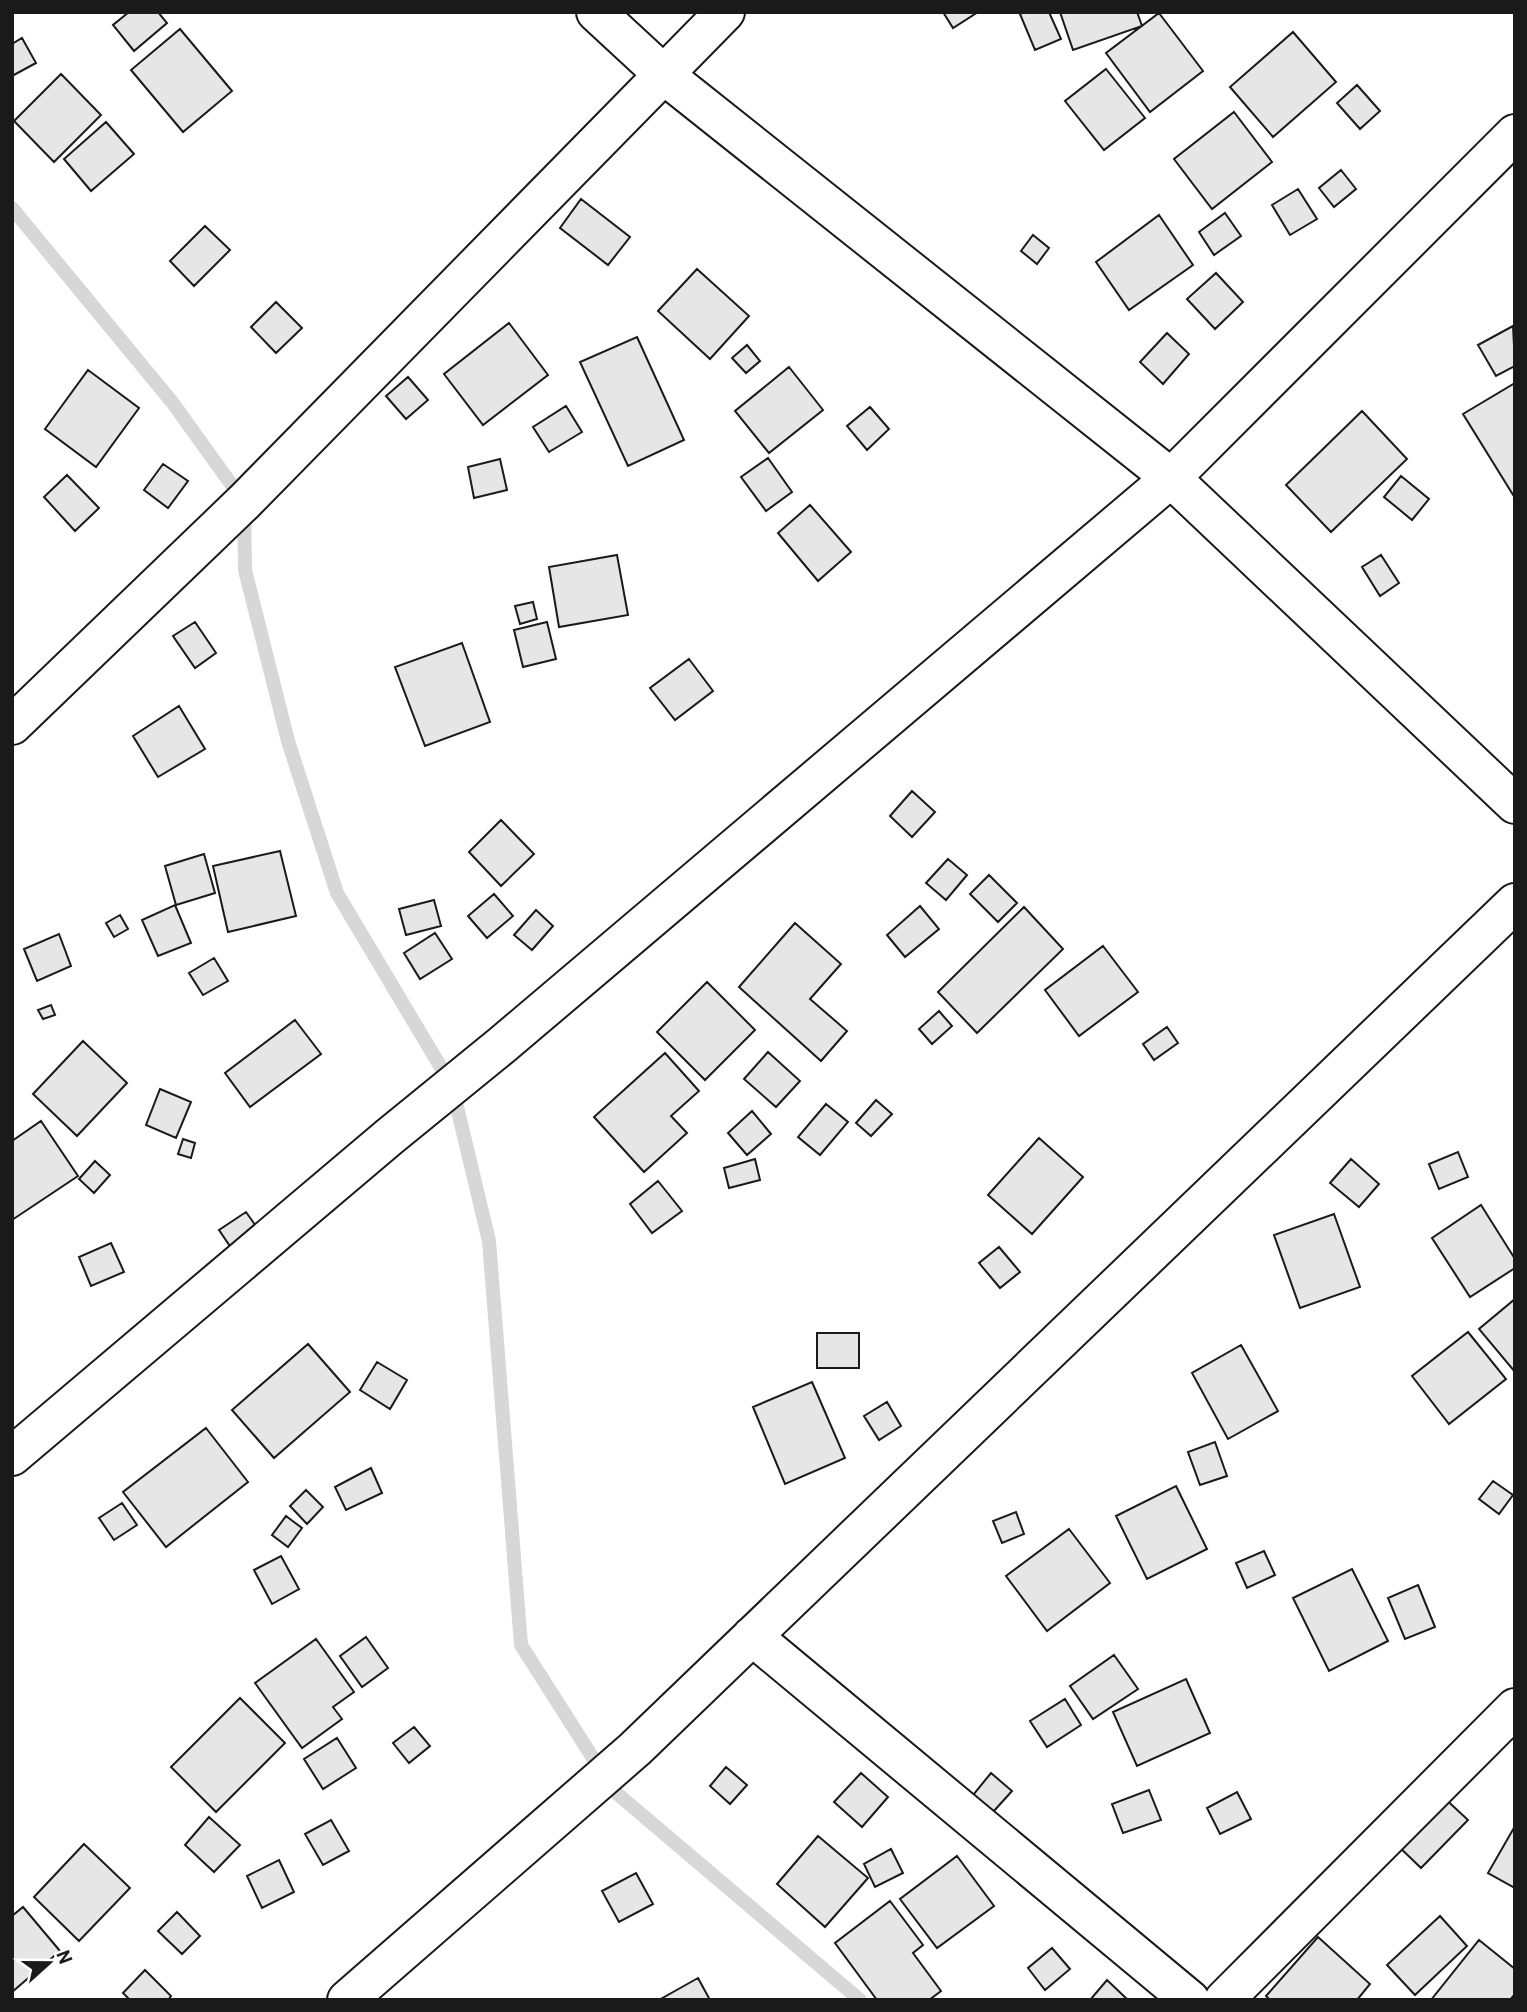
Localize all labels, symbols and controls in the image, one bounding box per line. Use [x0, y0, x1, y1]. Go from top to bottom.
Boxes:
north arrow [14, 1928, 84, 1998]
text: N [52, 1947, 78, 1967]

